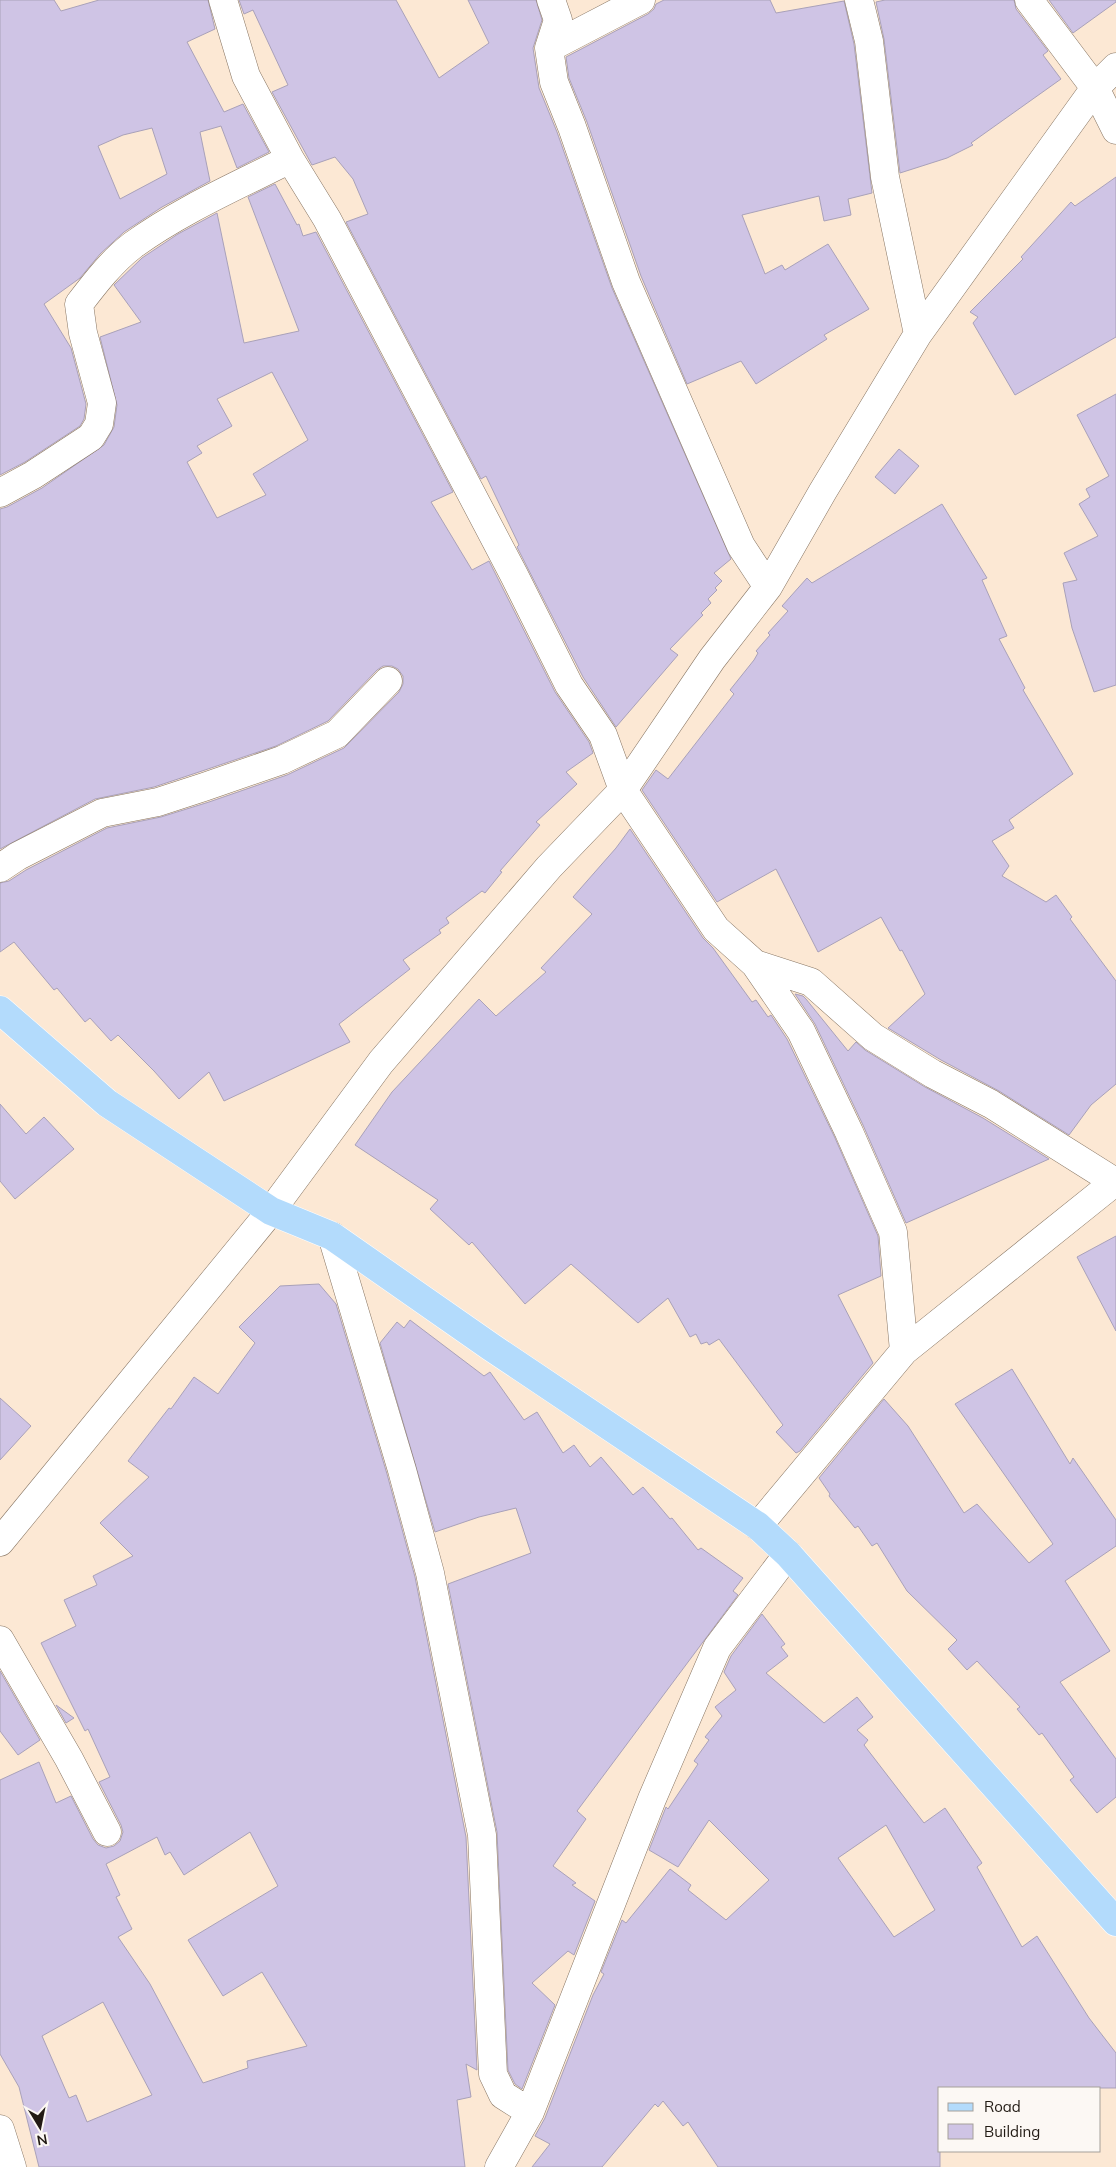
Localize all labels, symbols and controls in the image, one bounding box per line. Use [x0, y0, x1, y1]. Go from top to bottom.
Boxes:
legend [938, 2087, 1101, 2152]
text: Road [984, 2097, 1021, 2116]
north arrow [15, 2102, 65, 2152]
text: Building [984, 2122, 1040, 2141]
text: N [35, 2130, 49, 2150]

